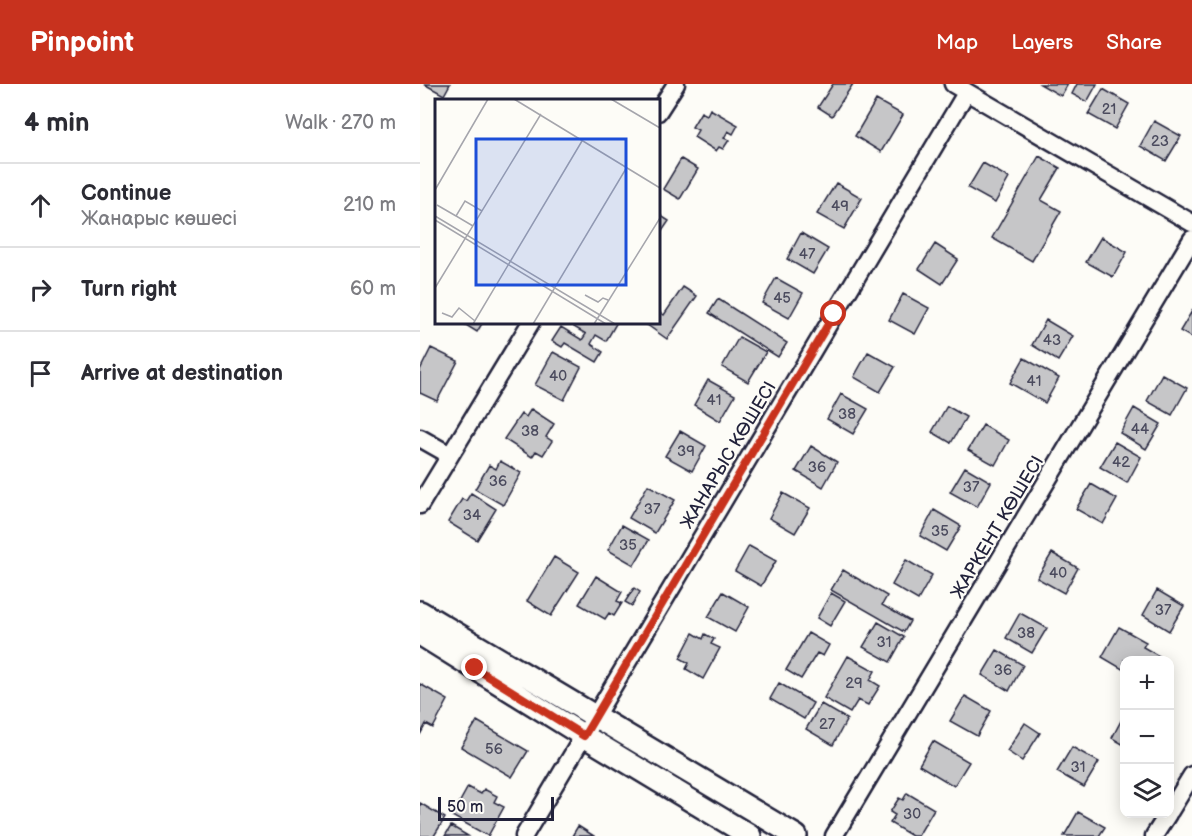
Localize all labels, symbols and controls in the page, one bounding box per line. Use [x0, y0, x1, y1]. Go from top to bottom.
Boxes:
text: Pinpoint [30, 26, 134, 59]
text: Map [936, 30, 978, 55]
text: Layers [1011, 30, 1073, 55]
text: Share [1106, 30, 1162, 55]
inset map [435, 99, 660, 324]
house number: 21 [1102, 100, 1116, 119]
text: 4 min [24, 108, 89, 139]
text: Walk · 270 m [285, 111, 396, 135]
house number: 23 [1151, 132, 1169, 151]
text: Continue [81, 180, 171, 207]
icon: ahead [24, 189, 57, 222]
text: 210 m [343, 193, 396, 217]
house number: 49 [831, 197, 849, 216]
text: Жанарыс көшесі [81, 207, 237, 231]
house number: 47 [799, 245, 816, 264]
icon: right [24, 273, 57, 306]
text: Turn right [81, 276, 177, 303]
text: 60 m [350, 277, 396, 301]
house number: 45 [773, 289, 791, 308]
route start [820, 300, 846, 326]
house number: 43 [1043, 331, 1061, 350]
icon: arrive [24, 357, 57, 390]
text: Arrive at destination [81, 360, 283, 387]
house number: 40 [549, 367, 567, 386]
house number: 41 [1027, 372, 1041, 391]
street label: ЖАНАРЫС КӨШЕСІ [676, 378, 781, 533]
house number: 41 [707, 391, 721, 410]
house number: 38 [838, 405, 856, 424]
house number: 44 [1131, 420, 1149, 439]
house number: 38 [521, 422, 539, 441]
house number: 39 [677, 442, 695, 461]
street label: ЖАРКЕНТ КӨШЕСІ [947, 452, 1048, 602]
house number: 42 [1112, 453, 1130, 472]
house number: 36 [808, 458, 826, 477]
house number: 36 [489, 472, 507, 491]
house number: 37 [963, 478, 980, 497]
house number: 37 [644, 500, 661, 519]
house number: 34 [463, 506, 481, 525]
house number: 35 [931, 522, 949, 541]
house number: 35 [619, 536, 637, 555]
house number: 40 [1049, 564, 1067, 583]
house number: 37 [1155, 601, 1172, 620]
house number: 38 [1017, 624, 1035, 643]
house number: 31 [876, 633, 892, 652]
route end [461, 654, 487, 680]
map controls [1120, 656, 1174, 818]
button: + [1120, 656, 1174, 710]
house number: 36 [994, 661, 1012, 680]
house number: 29 [845, 674, 863, 693]
button: − [1120, 710, 1174, 764]
house number: 27 [819, 715, 836, 734]
house number: 56 [485, 740, 503, 759]
house number: 31 [1070, 758, 1086, 777]
button: layers [1120, 764, 1174, 818]
scale bar [438, 794, 554, 822]
text: 50 m [447, 798, 483, 817]
house number: 30 [903, 805, 921, 824]

